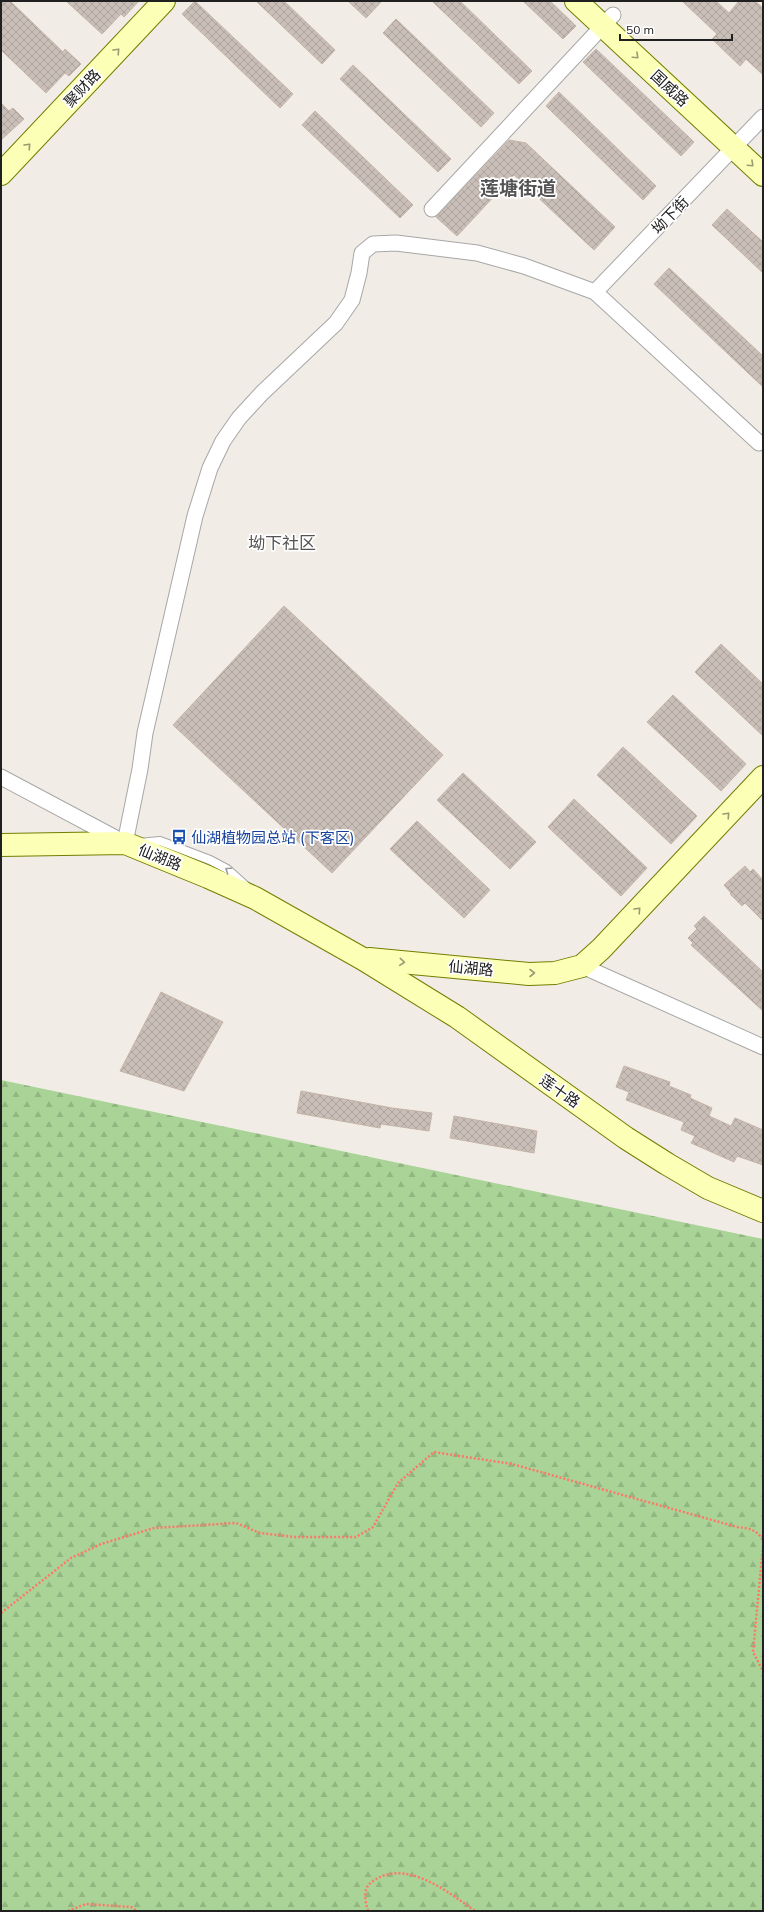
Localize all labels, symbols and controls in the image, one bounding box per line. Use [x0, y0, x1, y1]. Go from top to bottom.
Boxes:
scale bar [620, 16, 732, 42]
text: 50 m [626, 22, 654, 37]
one-way arrow [112, 48, 119, 56]
one-way arrow [631, 51, 638, 58]
street label: 聚财路 [60, 65, 104, 111]
street label: 国威路 [647, 66, 693, 110]
one-way arrow [23, 143, 30, 151]
one-way arrow [746, 159, 754, 167]
district label: 莲塘街道 [480, 176, 556, 200]
street label: 坳下街 [648, 192, 692, 238]
district label: 坳下社区 [248, 532, 316, 553]
one-way arrow [722, 812, 729, 820]
bus stop icon: 仙湖植物园总站 (下客区) [170, 828, 188, 846]
place label: 仙湖植物园总站 (下客区) [191, 828, 354, 847]
street label: 仙湖路 [136, 840, 184, 874]
one-way arrow [225, 868, 232, 875]
one-way arrow [633, 907, 641, 915]
street label: 仙湖路 [448, 957, 494, 979]
one-way arrow [399, 958, 405, 967]
one-way arrow [529, 969, 535, 977]
street label: 莲十路 [536, 1070, 584, 1112]

